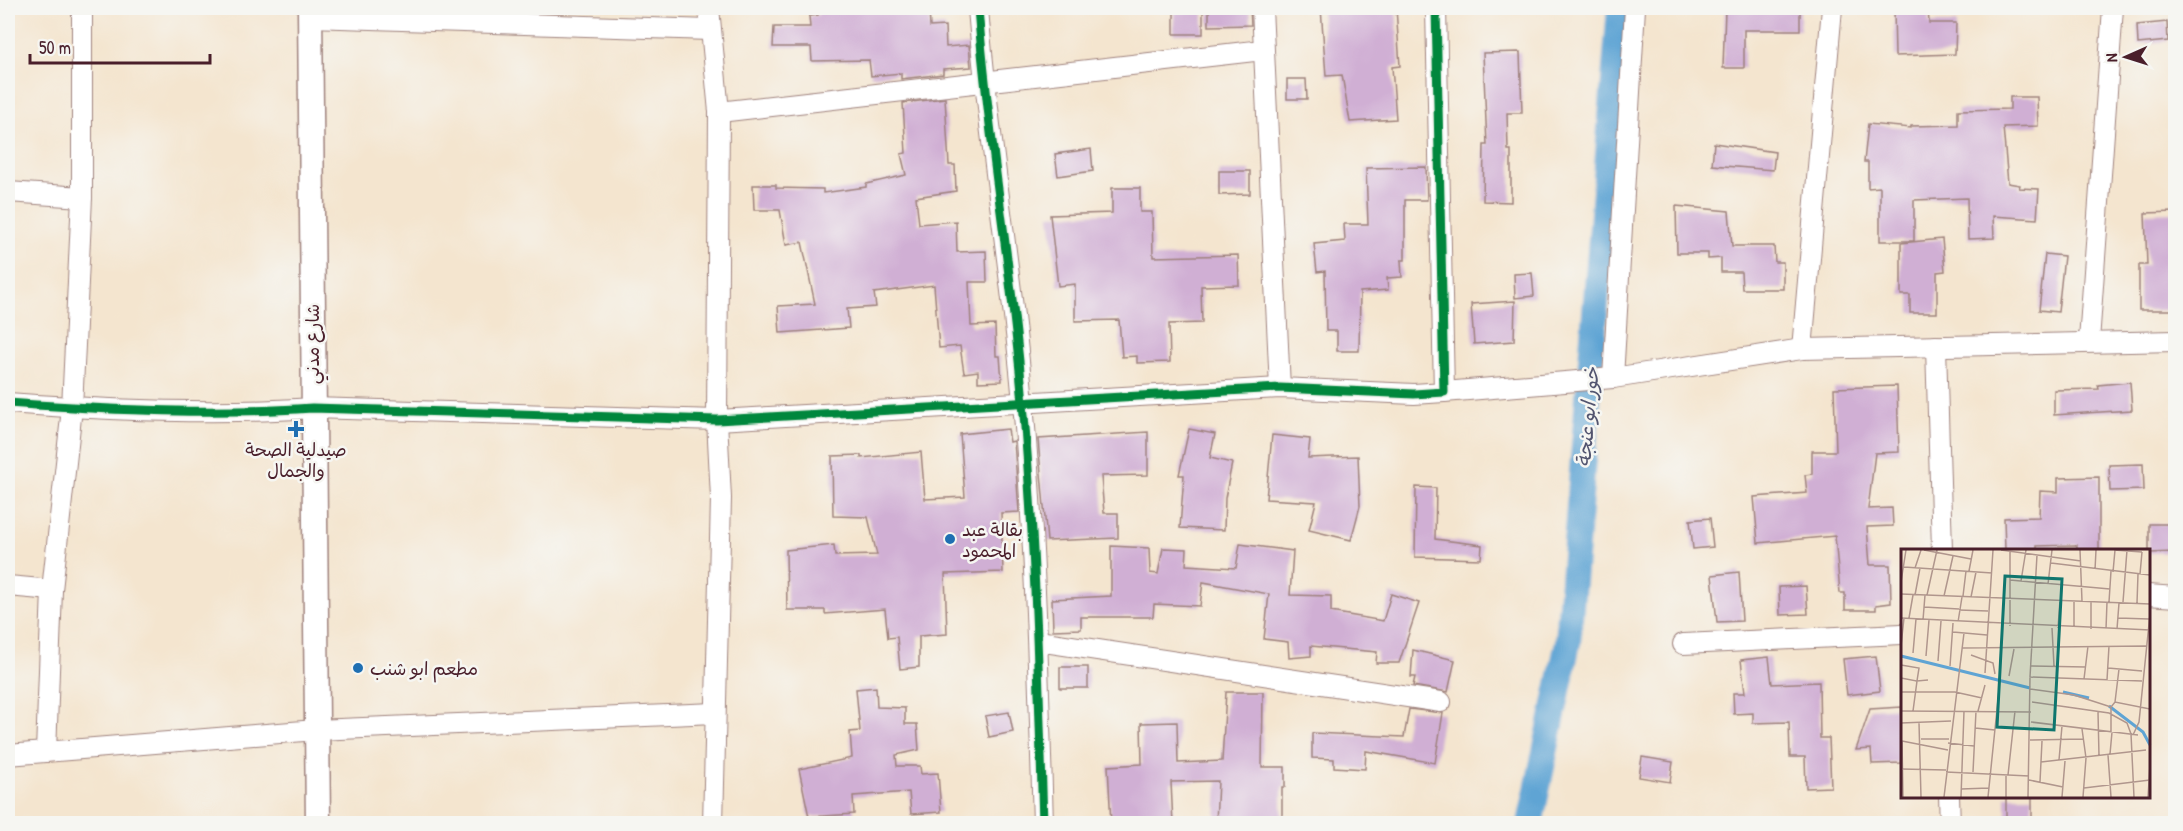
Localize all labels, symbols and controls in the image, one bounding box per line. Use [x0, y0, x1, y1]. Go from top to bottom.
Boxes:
scale bar [30, 27, 210, 65]
north arrow [2096, 27, 2156, 87]
text: 50 m [39, 35, 71, 60]
text: N [2100, 52, 2122, 63]
street label: شارع مدني [300, 304, 329, 384]
water label: خور ابو عنجة [1569, 366, 1605, 468]
marker: صيدلية الصحة والجمال [289, 422, 303, 436]
place label: صيدلية الصحة والجمال [245, 437, 347, 483]
place label: بقالة عبد المحمود [962, 517, 1023, 563]
marker: بقالة عبد المحمود [943, 532, 957, 546]
inset map [1901, 549, 2150, 798]
place label: مطعم ابو شنب [370, 656, 478, 683]
marker: مطعم ابو شنب [351, 661, 365, 675]

